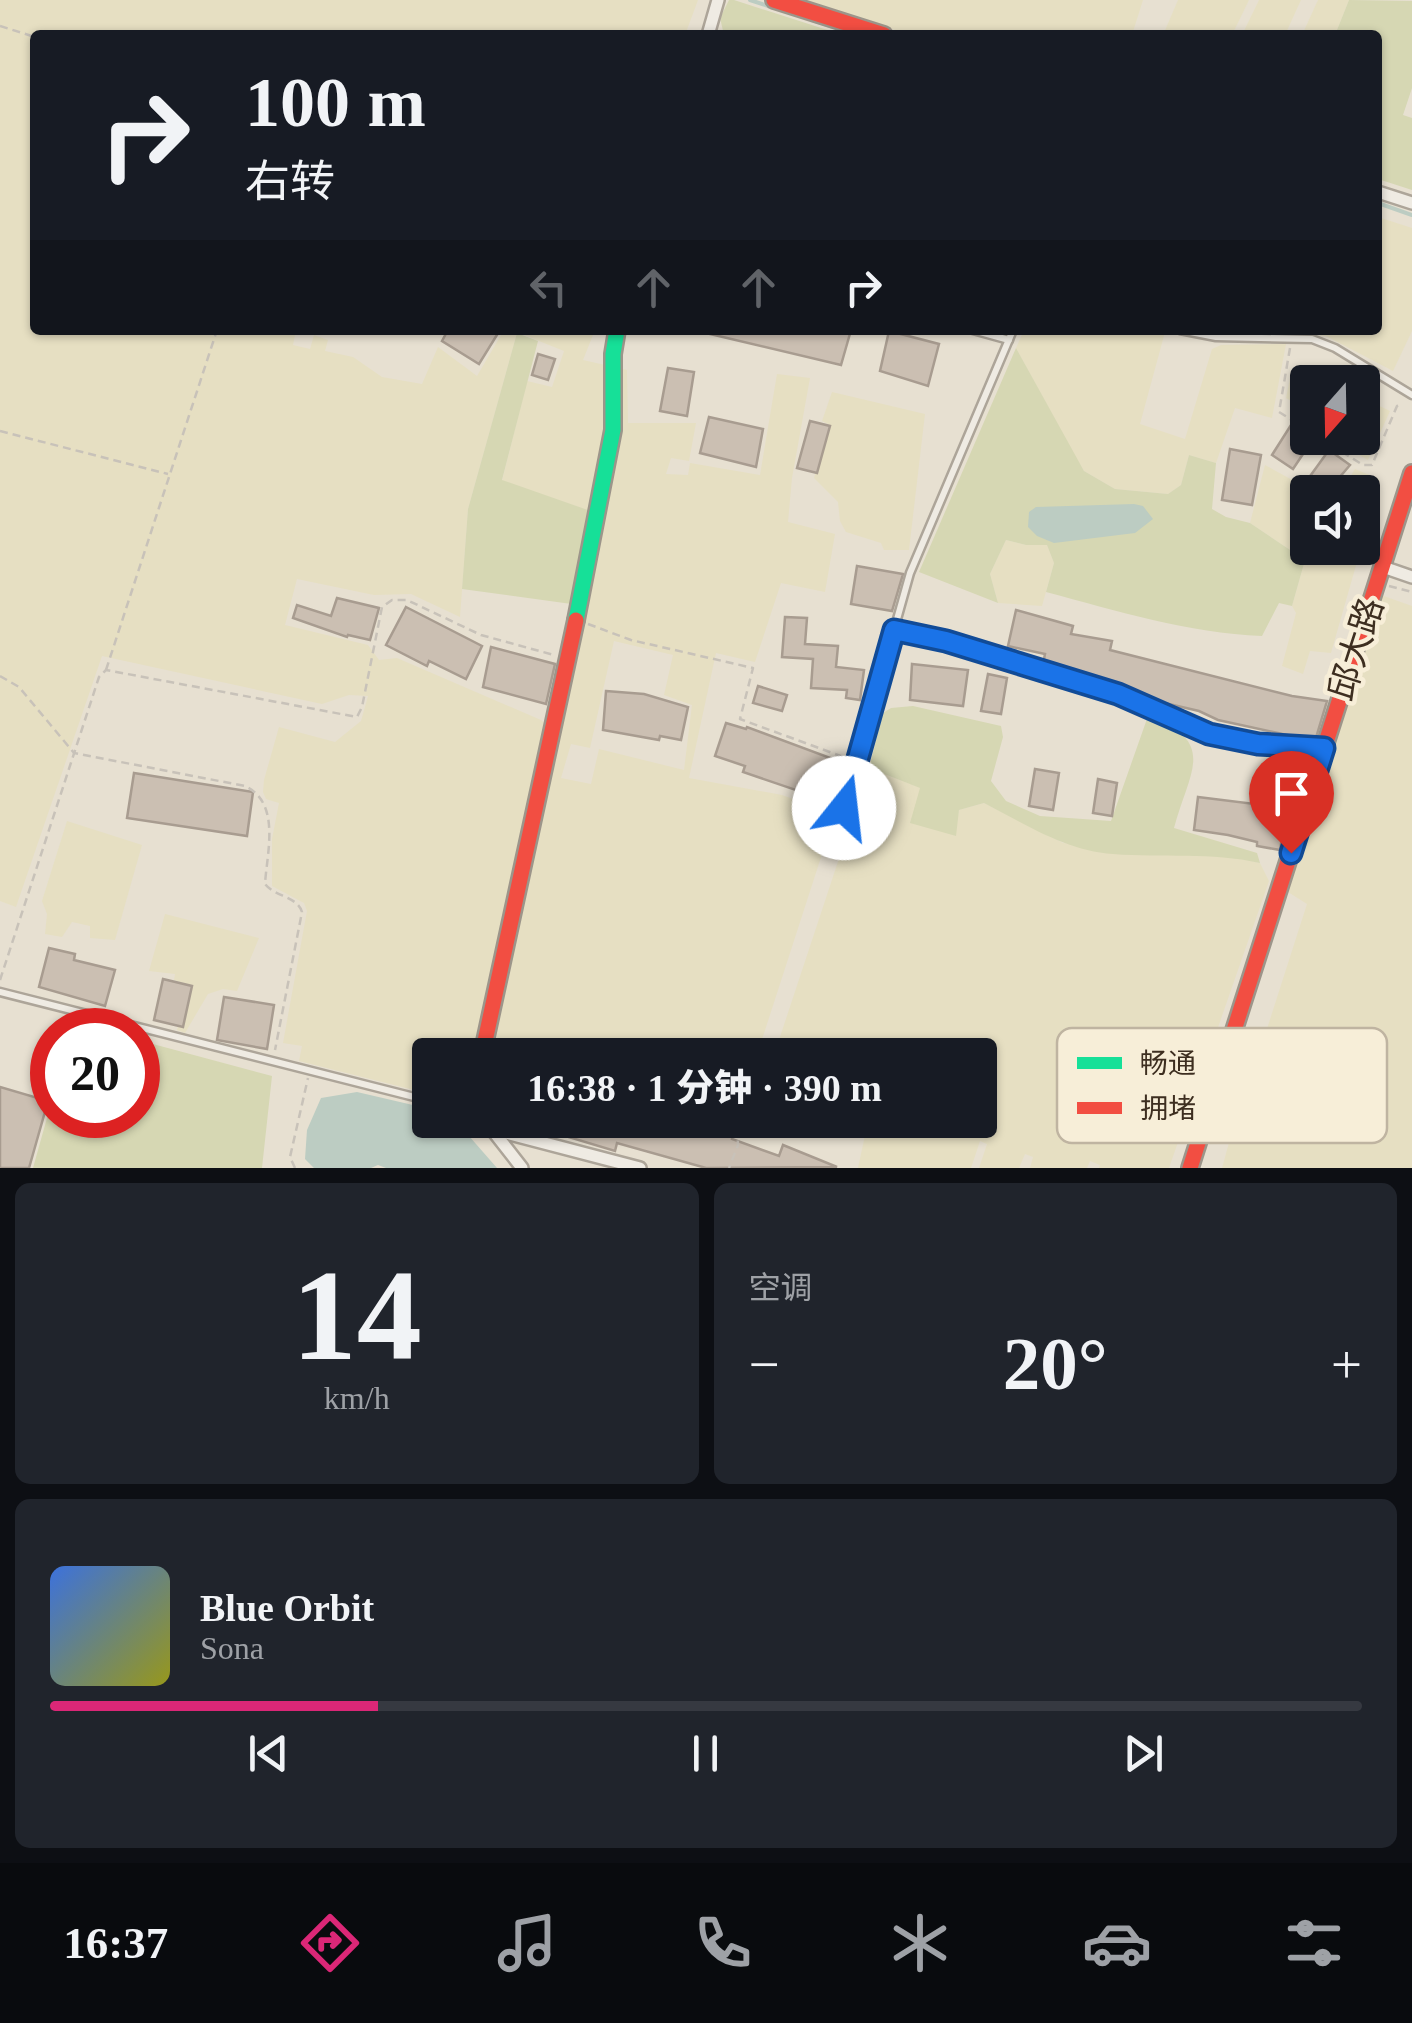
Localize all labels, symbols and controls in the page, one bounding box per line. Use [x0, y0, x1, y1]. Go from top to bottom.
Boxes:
text: 100 m [245, 64, 426, 141]
icon: right [80, 70, 210, 200]
text: 右转 [245, 157, 335, 207]
icon: left [521, 260, 576, 315]
icon: ahead [626, 260, 681, 315]
icon: ahead [731, 260, 786, 315]
icon: right [836, 260, 891, 315]
north arrow [1290, 365, 1380, 455]
map controls [1290, 365, 1380, 565]
button: sound [1290, 475, 1380, 565]
street label: 邱大路 [1322, 593, 1391, 705]
pin [1249, 751, 1334, 854]
position arrow [792, 756, 896, 860]
icon: arrive [1264, 766, 1319, 821]
speed limit sign: 20 [30, 1008, 160, 1138]
legend [1057, 1028, 1387, 1143]
text: 畅通 [1140, 1048, 1196, 1079]
text: 16:38 · 1 分钟 · 390 m [527, 1067, 882, 1109]
text: 拥堵 [1140, 1093, 1196, 1124]
text: 14 [292, 1243, 422, 1387]
text: 空调 [749, 1270, 813, 1306]
text: 20° [1003, 1322, 1108, 1405]
text: − [749, 1334, 780, 1395]
text: + [1331, 1334, 1362, 1395]
text: km/h [324, 1380, 390, 1416]
text: Blue Orbit [200, 1587, 374, 1629]
text: Sona [200, 1630, 264, 1666]
icon: previous [241, 1726, 296, 1781]
icon: pause [678, 1726, 733, 1781]
icon: next [1116, 1726, 1171, 1781]
icon: directions [295, 1908, 365, 1978]
icon: music [492, 1908, 562, 1978]
icon: phone [688, 1908, 758, 1978]
icon: climate [885, 1908, 955, 1978]
icon: car [1082, 1908, 1152, 1978]
icon: filters [1279, 1908, 1349, 1978]
text: 16:37 [63, 1918, 168, 1968]

